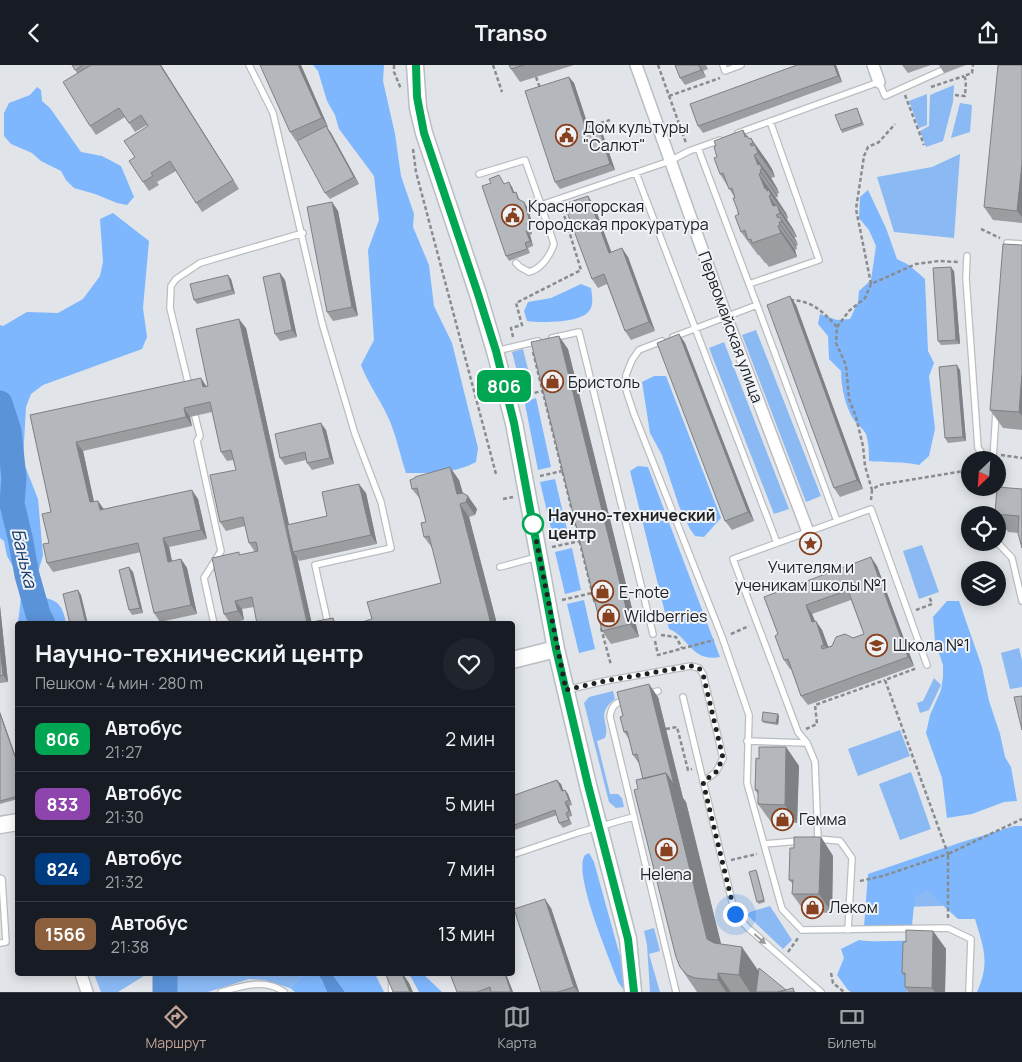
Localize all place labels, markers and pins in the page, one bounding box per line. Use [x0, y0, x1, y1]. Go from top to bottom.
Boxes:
place label: Дом культуры "Салют" [583, 116, 689, 156]
public building icon: Дом культуры "Салют" [555, 124, 579, 148]
place label: Красногорская городская прокуратура [528, 195, 709, 235]
public building icon: Красногорская городская прокуратура [500, 203, 524, 227]
shop icon: Бристоль [540, 370, 564, 394]
place label: Бристоль [568, 371, 640, 393]
place label: Научно-технический центр [548, 504, 716, 544]
marker: Научно-технический центр [522, 513, 544, 535]
place icon: Учителям и ученикам школы №1 [799, 531, 823, 555]
place label: Учителям и ученикам школы №1 [735, 556, 887, 596]
shop icon: E-note [591, 580, 615, 604]
place label: E-note [619, 581, 669, 603]
shop icon: Wildberries [596, 604, 620, 628]
place label: Wildberries [624, 605, 707, 627]
school or university icon: Школа №1 [865, 633, 889, 657]
place label: Школа №1 [893, 634, 970, 656]
shop icon: Гемма [771, 807, 795, 831]
place label: Гемма [799, 808, 847, 830]
shop icon: Helena [654, 838, 678, 862]
place label: Helena [640, 863, 692, 885]
shop icon: Леком [801, 895, 825, 919]
place label: Леком [829, 896, 878, 918]

